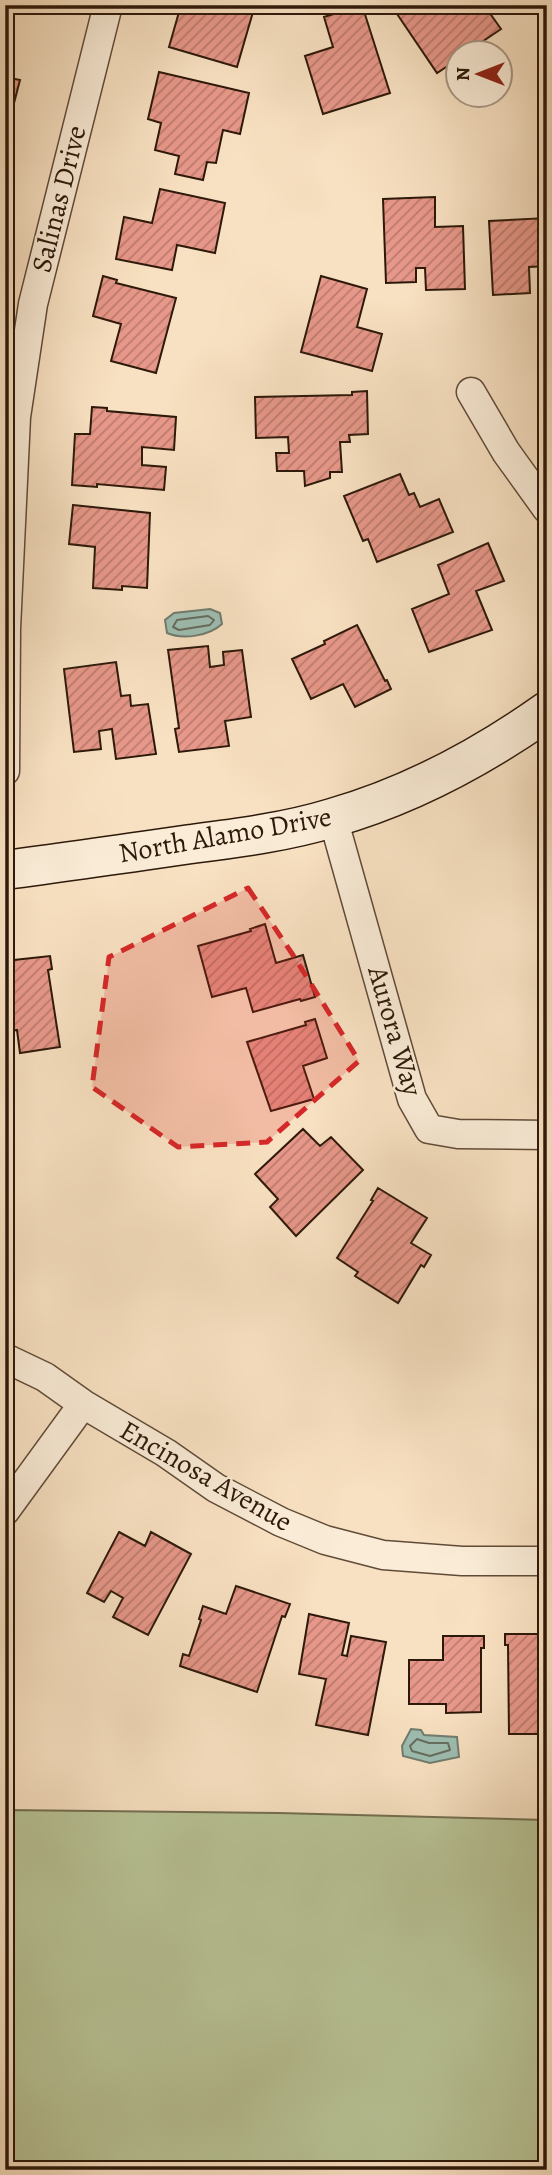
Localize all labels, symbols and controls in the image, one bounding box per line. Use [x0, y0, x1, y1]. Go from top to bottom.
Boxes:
north arrow [444, 38, 514, 108]
text: N [450, 67, 476, 81]
street label: Salinas Drive [22, 122, 96, 276]
street label: North Alamo Drive [116, 798, 334, 872]
street label: Aurora Way [358, 961, 432, 1101]
street label: Encinosa Avenue [113, 1411, 299, 1541]

